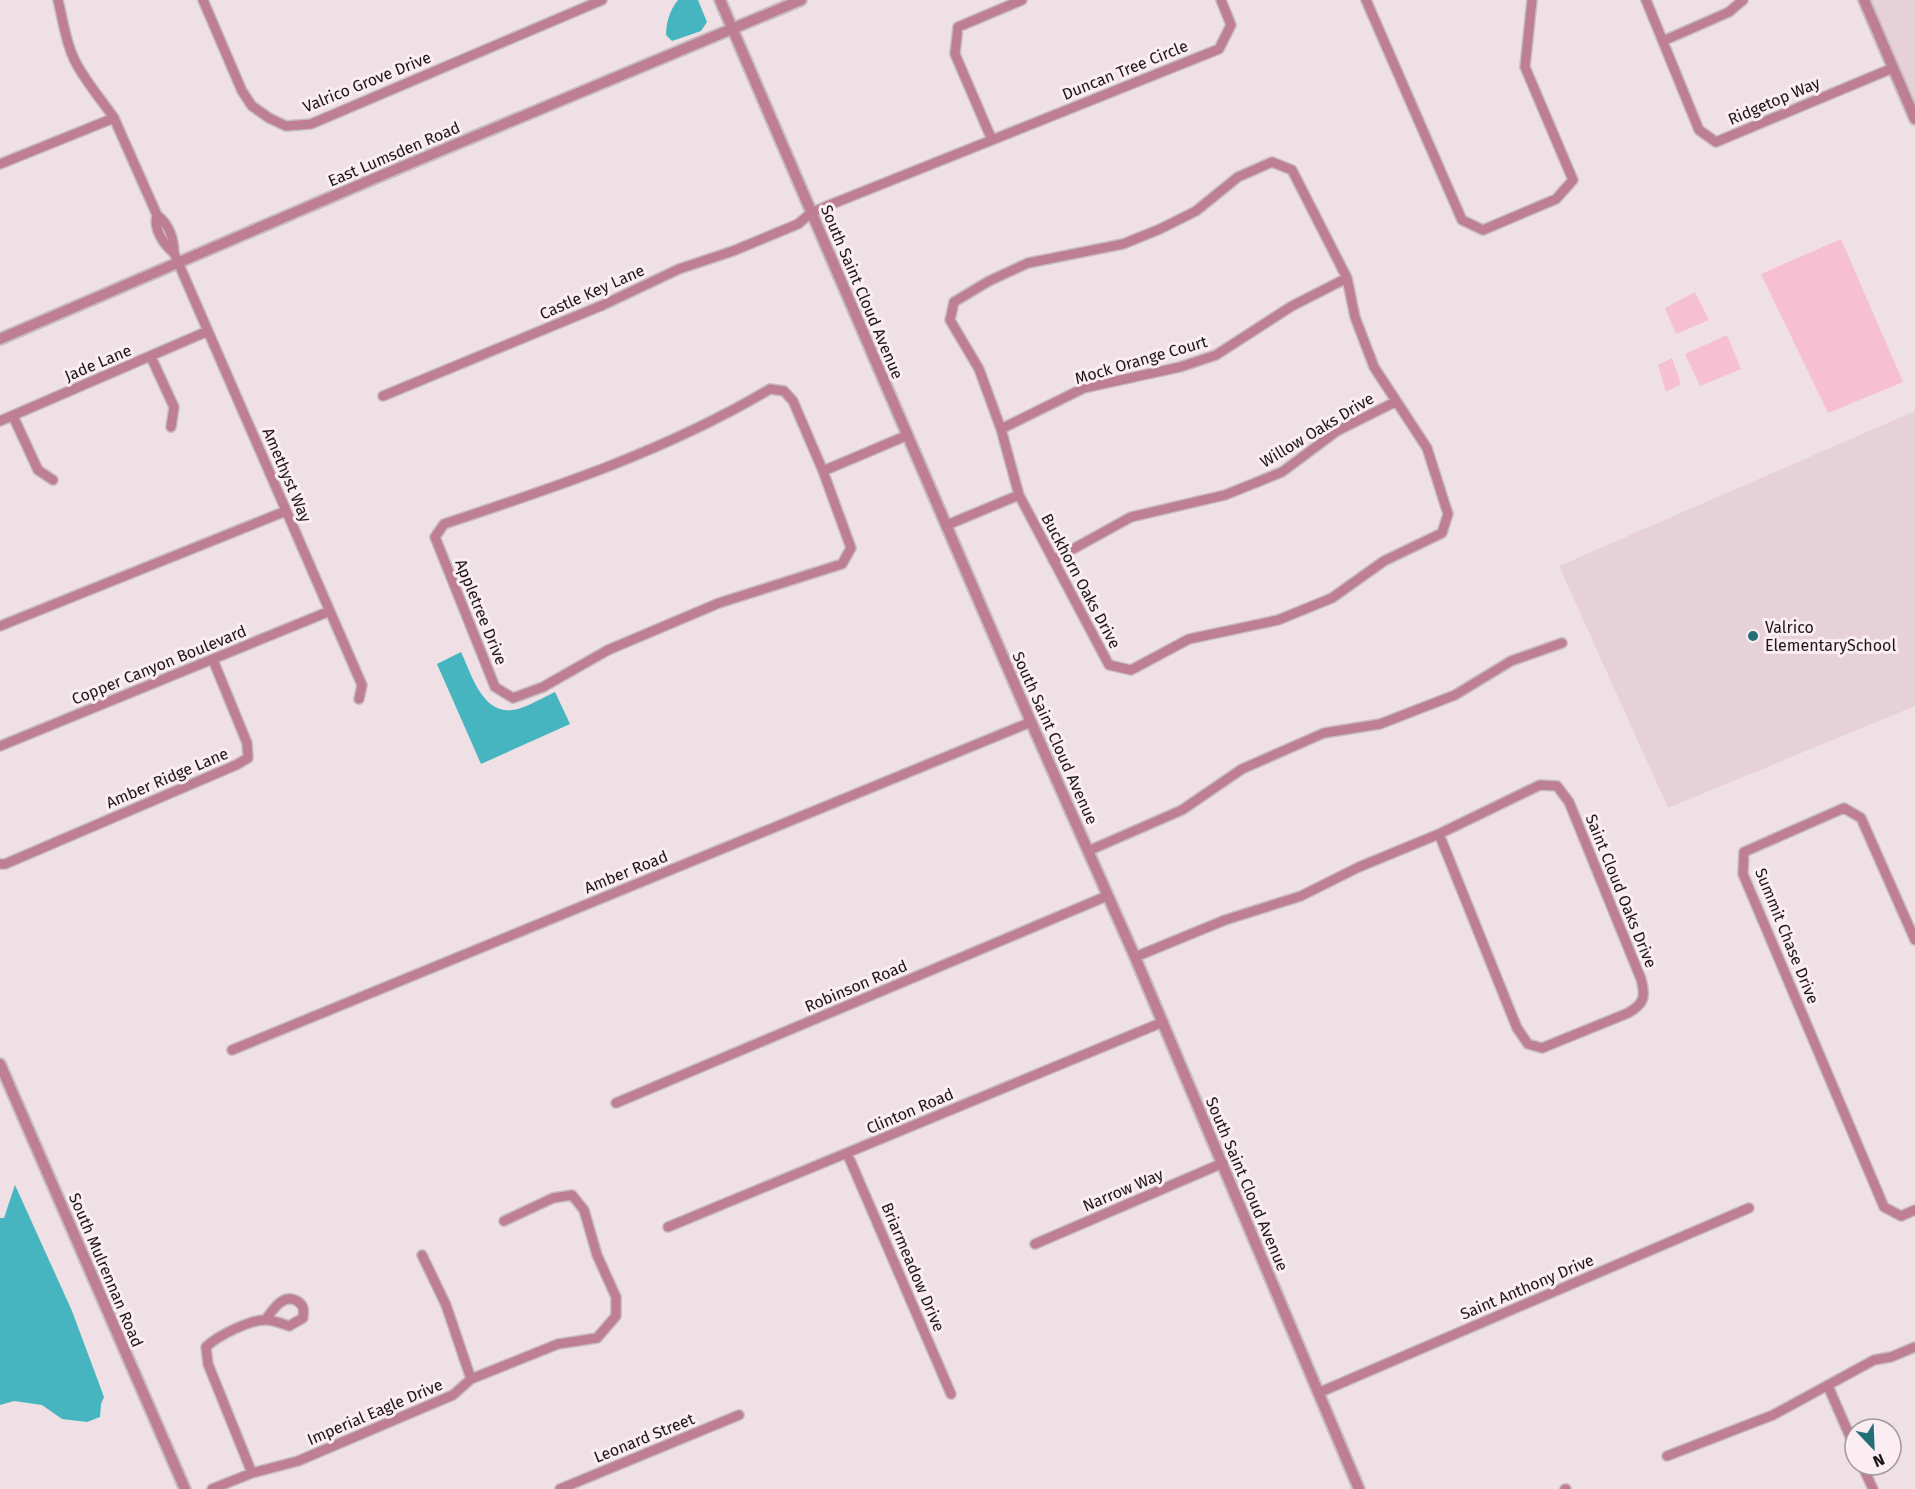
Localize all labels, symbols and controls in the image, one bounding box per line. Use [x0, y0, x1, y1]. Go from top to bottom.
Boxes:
street label: Duncan Tree Circle [1059, 36, 1191, 104]
street label: Valrico Grove Drive [300, 48, 434, 116]
street label: Ridgetop Way [1725, 73, 1823, 129]
street label: East Lumsden Road [325, 118, 463, 190]
street label: South Saint Cloud Avenue [817, 202, 907, 382]
street label: Castle Key Lane [537, 260, 647, 324]
street label: Mock Orange Court [1073, 332, 1210, 388]
street label: Jade Lane [62, 340, 134, 386]
street label: Willow Oaks Drive [1257, 389, 1377, 471]
street label: Amethyst Way [259, 425, 316, 525]
street label: Buckhorn Oaks Drive [1037, 510, 1125, 652]
street label: Appletree Drive [451, 556, 511, 668]
place label: Valrico ElementarySchool [1765, 618, 1896, 655]
street label: Copper Canyon Boulevard [69, 621, 249, 709]
marker: Valrico ElementarySchool [1746, 629, 1760, 643]
street label: South Saint Cloud Avenue [1008, 649, 1102, 827]
street label: Amber Ridge Lane [103, 744, 231, 812]
street label: Saint Cloud Oaks Drive [1581, 811, 1661, 971]
street label: Amber Road [581, 847, 671, 897]
street label: Summit Chase Drive [1751, 865, 1823, 1007]
street label: Robinson Road [802, 956, 910, 1016]
street label: Clinton Road [864, 1084, 956, 1138]
street label: South Saint Cloud Avenue [1202, 1094, 1292, 1274]
street label: Narrow Way [1080, 1164, 1166, 1215]
street label: South Mulrennan Road [65, 1190, 147, 1350]
street label: Briarmeadow Drive [877, 1200, 949, 1334]
street label: Saint Anthony Drive [1457, 1250, 1597, 1324]
street label: Imperial Eagle Drive [304, 1375, 446, 1449]
street label: Leonard Street [591, 1409, 697, 1467]
north arrow [1843, 1417, 1903, 1477]
text: N [1870, 1450, 1887, 1471]

